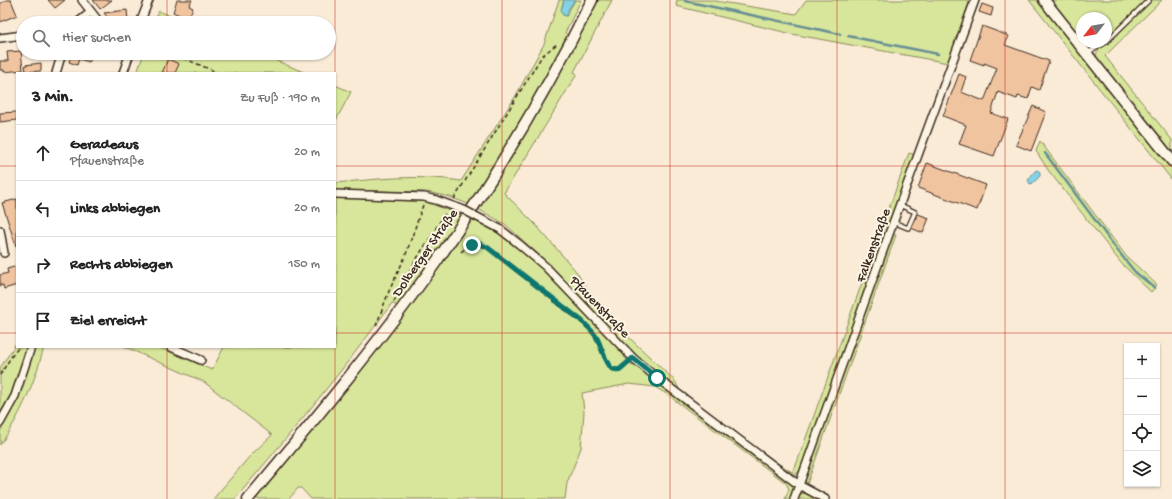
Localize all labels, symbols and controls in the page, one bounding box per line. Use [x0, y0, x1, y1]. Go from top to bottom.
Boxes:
north arrow [1076, 12, 1112, 48]
search box [16, 16, 336, 60]
icon: search [30, 27, 52, 49]
text: Hier suchen [62, 29, 131, 47]
text: 3 Min. [32, 88, 74, 108]
text: Zu Fuß · 190 m [240, 91, 320, 106]
text: Geradeaus [70, 136, 138, 154]
icon: ahead [32, 142, 54, 164]
text: 20 m [294, 145, 320, 160]
text: Pfauenstraße [70, 154, 144, 169]
icon: left [32, 198, 54, 220]
text: Links abbiegen [70, 200, 160, 218]
text: 20 m [294, 201, 320, 216]
street label: Dolberger Straße [389, 206, 463, 301]
street label: Falkenstraße [853, 206, 896, 286]
route end [463, 236, 481, 254]
icon: right [32, 254, 54, 276]
text: Rechts abbiegen [70, 256, 173, 274]
text: 150 m [288, 257, 320, 272]
street label: Pfauenstraße [565, 272, 633, 343]
icon: arrive [32, 310, 54, 332]
text: Ziel erreicht [70, 312, 146, 330]
map controls [1124, 343, 1160, 487]
button: + [1124, 343, 1160, 379]
route start [648, 369, 666, 387]
button: − [1124, 379, 1160, 415]
button: locate [1124, 415, 1160, 451]
button: layers [1124, 451, 1160, 487]

